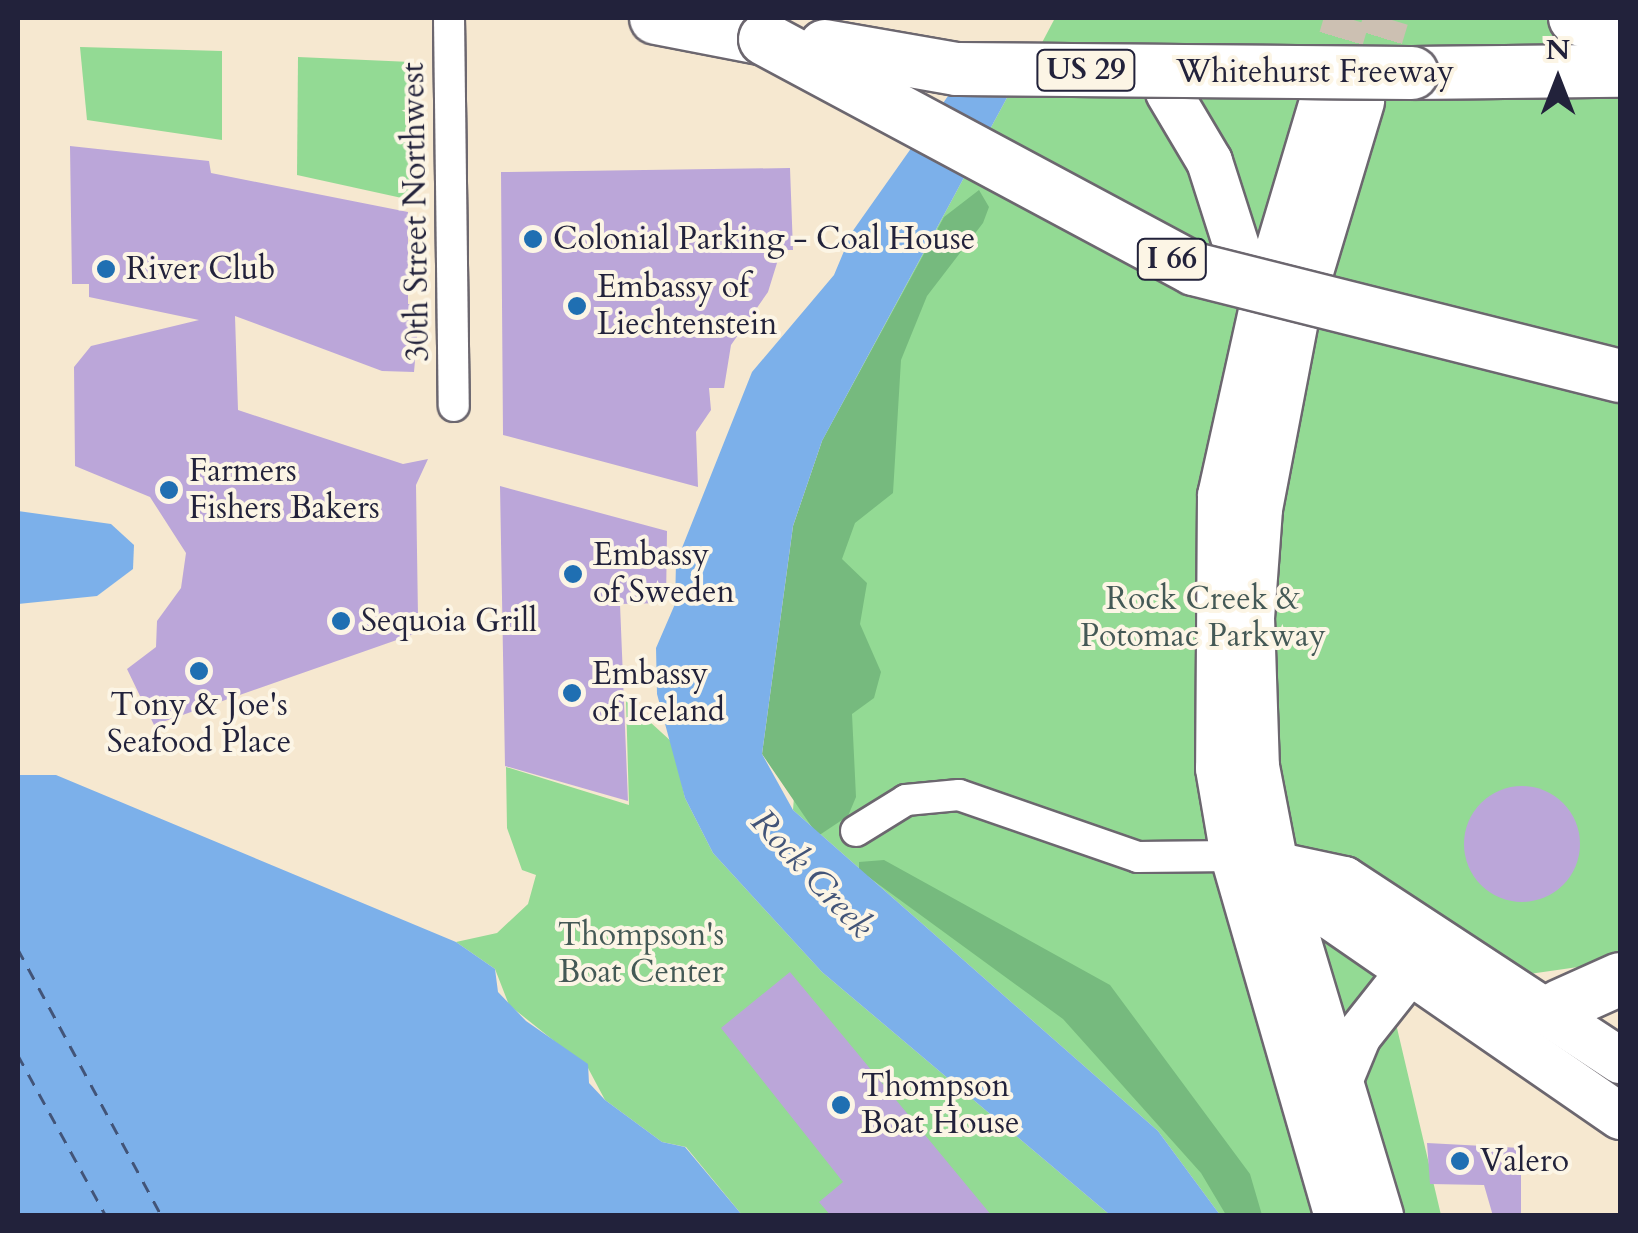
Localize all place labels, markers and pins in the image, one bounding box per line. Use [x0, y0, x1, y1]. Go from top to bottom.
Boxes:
place label: Colonial Parking - Coal House [553, 220, 975, 258]
marker: Colonial Parking - Coal House [522, 228, 544, 250]
place label: River Club [126, 250, 276, 288]
marker: River Club [95, 258, 117, 280]
place label: Embassy of Liechtenstein [597, 269, 777, 344]
marker: Embassy of Liechtenstein [566, 295, 588, 317]
place label: Farmers Fishers Bakers [189, 453, 380, 528]
marker: Farmers Fishers Bakers [158, 479, 180, 501]
place label: Embassy of Sweden [593, 537, 735, 612]
marker: Embassy of Sweden [562, 563, 584, 585]
place label: Sequoia Grill [361, 602, 537, 640]
marker: Sequoia Grill [330, 610, 352, 632]
place label: Embassy of Iceland [592, 656, 725, 731]
marker: Tony & Joe's Seafood Place [188, 660, 210, 682]
marker: Embassy of Iceland [561, 682, 583, 704]
place label: Tony & Joe's Seafood Place [107, 687, 291, 762]
place label: Thompson Boat House [861, 1068, 1019, 1143]
marker: Thompson Boat House [830, 1094, 852, 1116]
place label: Valero [1480, 1142, 1569, 1180]
marker: Valero [1449, 1150, 1471, 1172]

